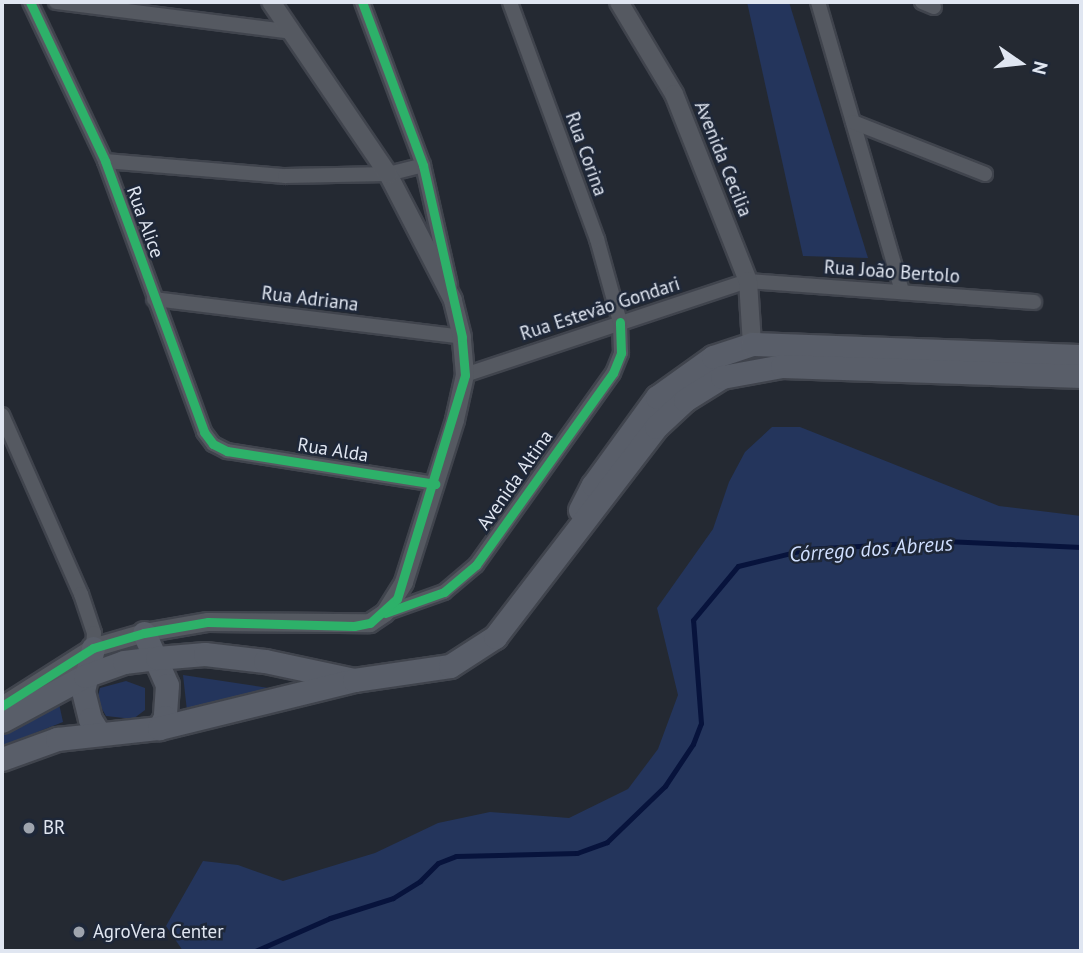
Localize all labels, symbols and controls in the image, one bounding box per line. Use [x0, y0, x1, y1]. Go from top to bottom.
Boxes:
north arrow [985, 28, 1055, 98]
text: N [1027, 59, 1054, 77]
street label: Avenida Cecilia [689, 98, 757, 220]
street label: Rua Corina [560, 109, 612, 199]
street label: Rua Alice [121, 183, 169, 261]
street label: Rua João Bertolo [823, 256, 961, 288]
street label: Rua Estevão Gondari [517, 272, 683, 346]
street label: Rua Adriana [260, 282, 360, 316]
street label: Avenida Altina [472, 425, 558, 535]
street label: Rua Alda [296, 433, 370, 467]
water label: Córrego dos Abreus [788, 531, 954, 567]
place label: BR [43, 817, 65, 839]
marker: BR [21, 820, 37, 836]
place label: AgroVera Center [93, 921, 224, 943]
marker: AgroVera Center [71, 924, 87, 940]

